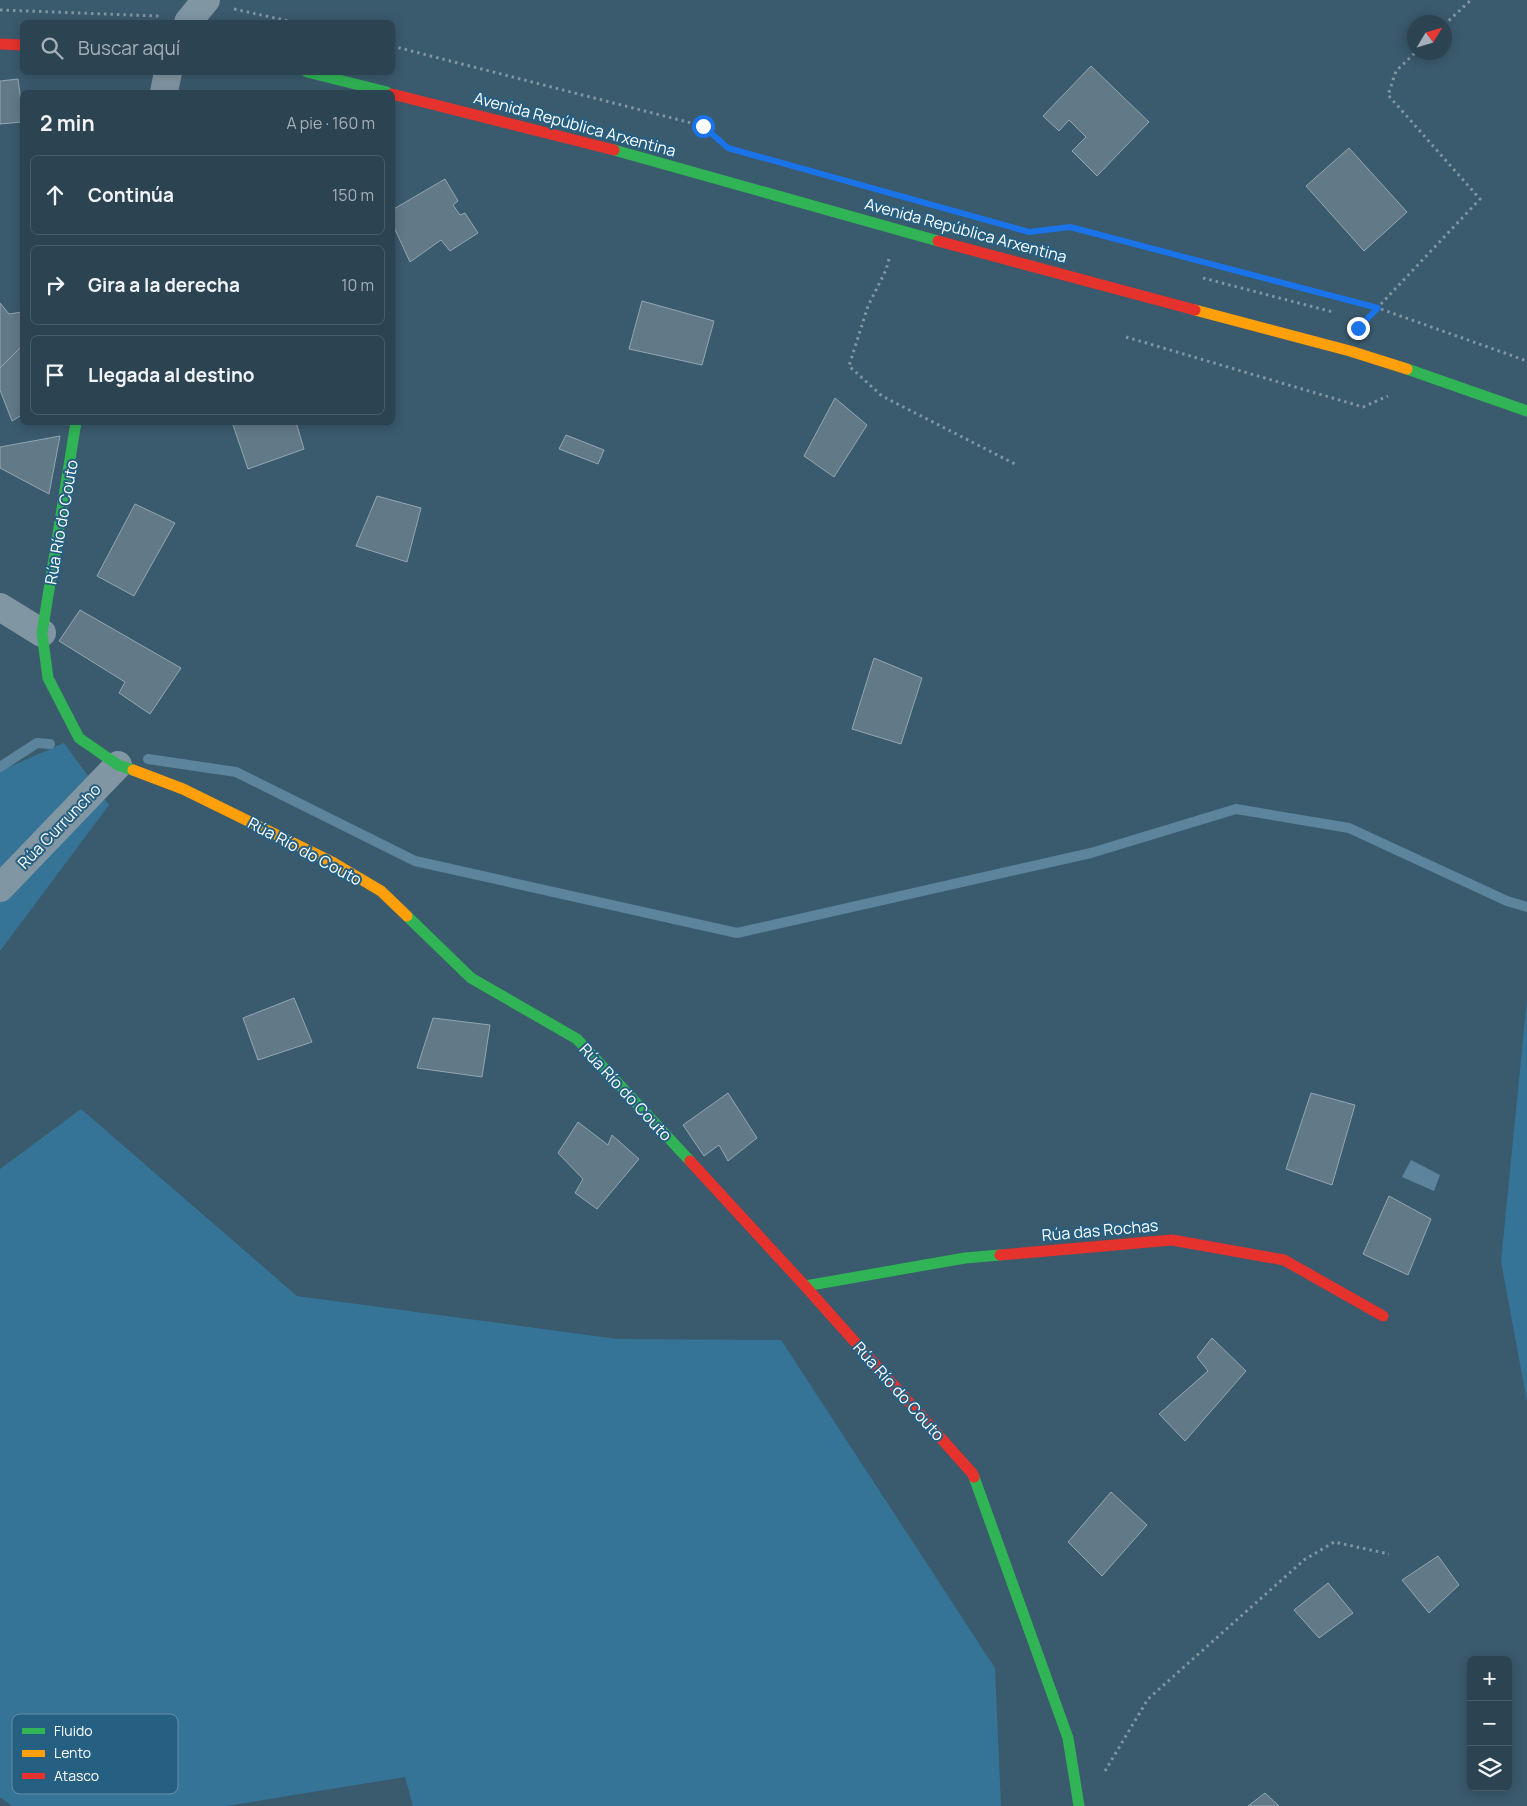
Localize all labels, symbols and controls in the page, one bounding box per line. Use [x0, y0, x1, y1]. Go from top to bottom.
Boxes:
north arrow [1407, 15, 1452, 60]
search box [20, 20, 395, 75]
icon: search [38, 34, 66, 62]
text: Buscar aquí [78, 35, 180, 61]
street label: Avenida República Arxentina [472, 86, 678, 162]
text: 2 min [40, 109, 95, 137]
text: A pie · 160 m [286, 112, 375, 134]
route start [692, 115, 715, 138]
icon: ahead [41, 181, 69, 209]
text: Continúa [88, 182, 174, 208]
text: 150 m [332, 184, 374, 206]
street label: Avenida República Arxentina [863, 192, 1069, 268]
icon: right [41, 271, 69, 299]
text: Gira a la derecha [88, 272, 240, 298]
text: 10 m [341, 274, 374, 296]
route end [1347, 317, 1370, 340]
icon: arrive [41, 361, 69, 389]
text: Llegada al destino [88, 362, 255, 388]
street label: Rúa Río do Couto [39, 458, 83, 586]
street label: Rúa Curruncho [13, 778, 105, 874]
street label: Rúa Río do Couto [244, 812, 366, 890]
street label: Rúa Río do Couto [575, 1038, 677, 1146]
street label: Rúa das Rochas [1041, 1214, 1159, 1246]
street label: Rúa Río do Couto [849, 1337, 949, 1445]
map controls [1467, 1656, 1512, 1791]
button: + [1467, 1656, 1512, 1701]
button: − [1467, 1701, 1512, 1746]
legend [12, 1714, 178, 1794]
text: Fluido [54, 1721, 92, 1740]
text: Lento [54, 1743, 91, 1762]
button: layers [1467, 1746, 1512, 1791]
text: Atasco [54, 1766, 99, 1785]

